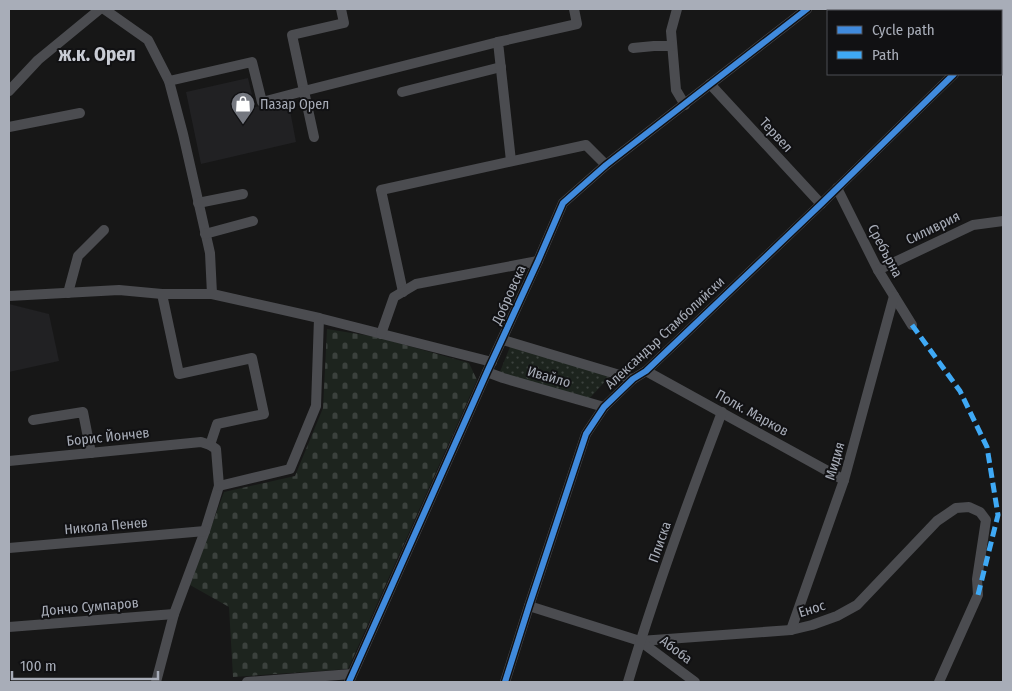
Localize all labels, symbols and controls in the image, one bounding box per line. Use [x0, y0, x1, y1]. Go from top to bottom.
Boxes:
legend [827, 10, 1002, 75]
text: Cycle path [872, 21, 935, 39]
district label: ж.к. Орел [58, 43, 135, 66]
text: Path [872, 46, 899, 64]
shop icon: Пазар Орел [230, 91, 256, 125]
place label: Пазар Орел [260, 96, 329, 113]
street label: Тервел [756, 114, 796, 156]
street label: Силиврия [903, 208, 963, 248]
street label: Сребърна [864, 222, 906, 281]
street label: Добровска [488, 262, 530, 328]
street label: Александър Стамболийски [602, 273, 728, 393]
street label: Ивайло [525, 363, 573, 391]
street label: Полк. Марков [713, 386, 791, 440]
street label: Борис Йончев [66, 424, 150, 450]
street label: Мидия [821, 440, 849, 482]
street label: Никола Пенев [64, 514, 148, 538]
street label: Плиска [645, 519, 675, 565]
street label: Дончо Сумпаров [40, 594, 139, 620]
street label: Енос [796, 597, 828, 621]
street label: Абоба [657, 632, 696, 668]
scale bar [12, 648, 159, 680]
text: 100 m [20, 657, 57, 675]

